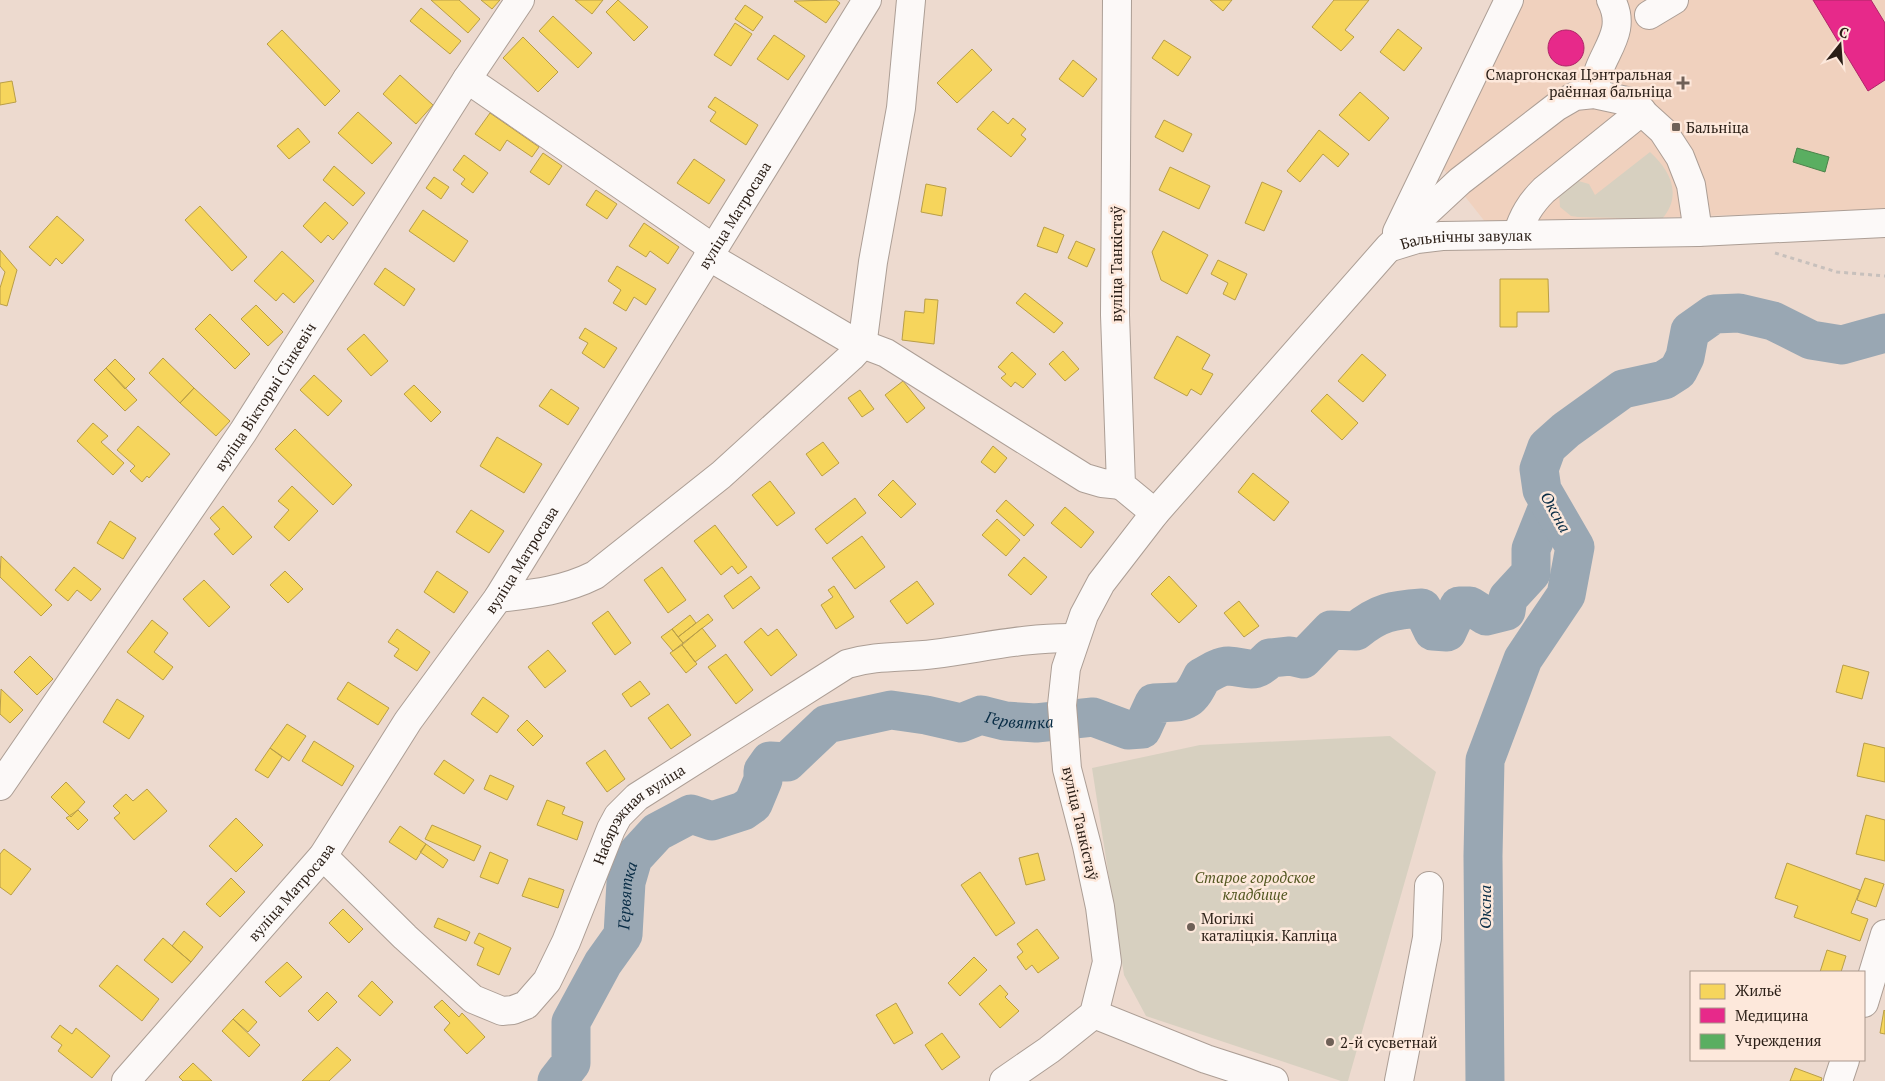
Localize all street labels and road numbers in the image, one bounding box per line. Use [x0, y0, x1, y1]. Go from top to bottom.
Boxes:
street label: вуліца Матросава [693, 157, 775, 273]
street label: вуліца Танкістаў [1106, 206, 1126, 322]
street label: Бальнічны завулак [1398, 225, 1533, 254]
street label: вуліца Вікторыі Сінкевіч [209, 318, 320, 475]
street label: вуліца Матросава [480, 502, 563, 617]
street label: Набярэжная вуліца [588, 759, 689, 868]
street label: вуліца Танкістаў [1058, 764, 1104, 882]
street label: вуліца Матросава [243, 839, 339, 945]

